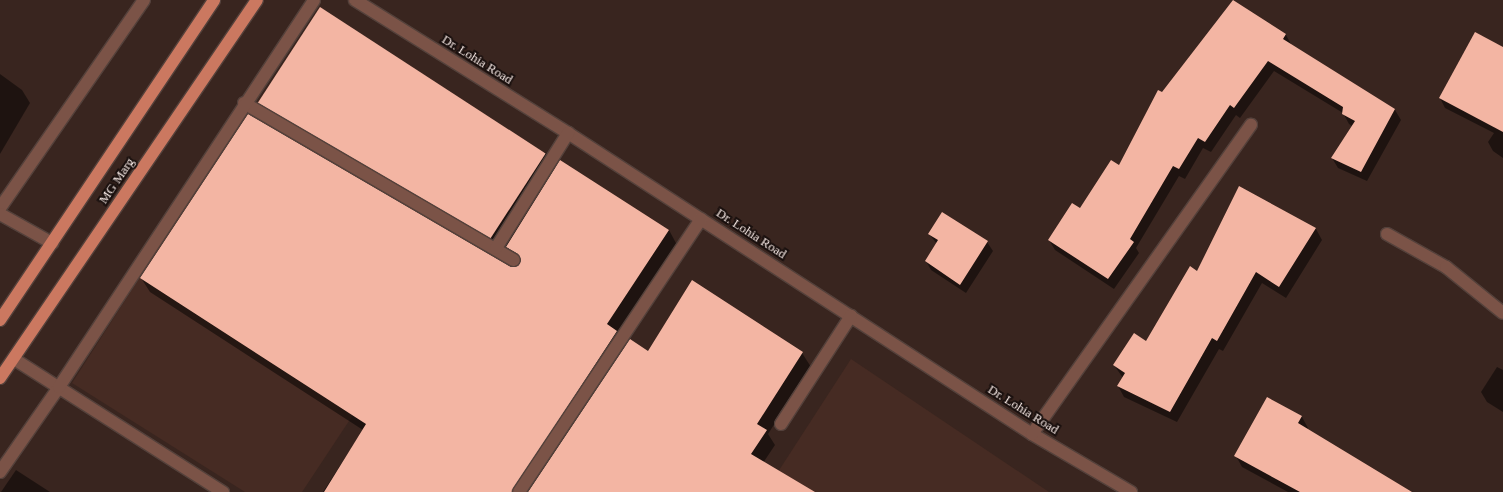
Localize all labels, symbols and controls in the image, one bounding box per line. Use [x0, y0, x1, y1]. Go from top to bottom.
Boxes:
street label: Dr. Lohia Road [435, 30, 519, 90]
street label: MG Marg [95, 153, 139, 209]
street label: Dr. Lohia Road [709, 203, 793, 265]
street label: Dr. Lohia Road [981, 380, 1065, 440]

